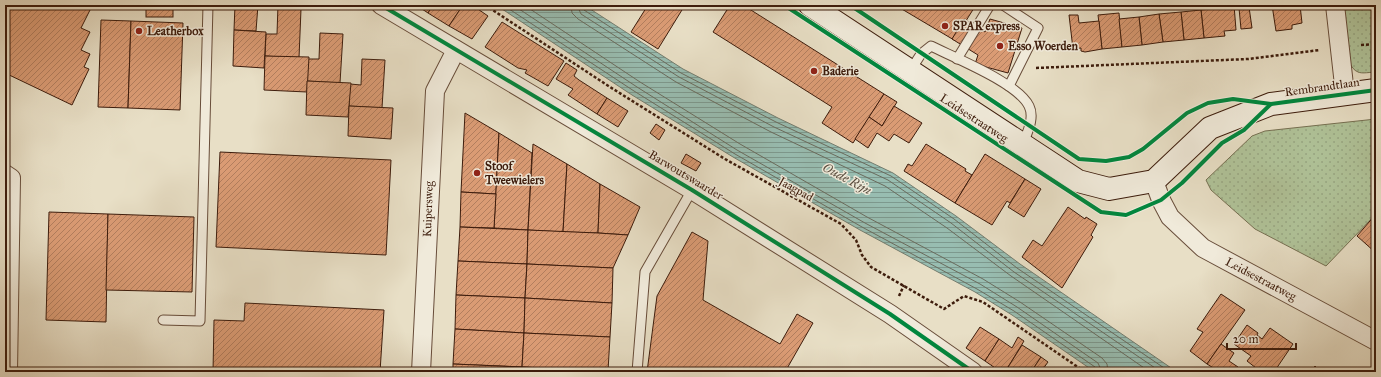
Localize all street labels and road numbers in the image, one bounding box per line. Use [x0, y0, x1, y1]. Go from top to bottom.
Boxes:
street label: Rembrandtlaan [1284, 75, 1361, 99]
street label: Leidsestraatweg [937, 91, 1011, 146]
street label: Barwoutswaarder [646, 147, 726, 203]
street label: Jaagpad [774, 173, 816, 205]
street label: Kuipersweg [420, 180, 437, 237]
street label: Leidsestraatweg [1223, 254, 1299, 305]

